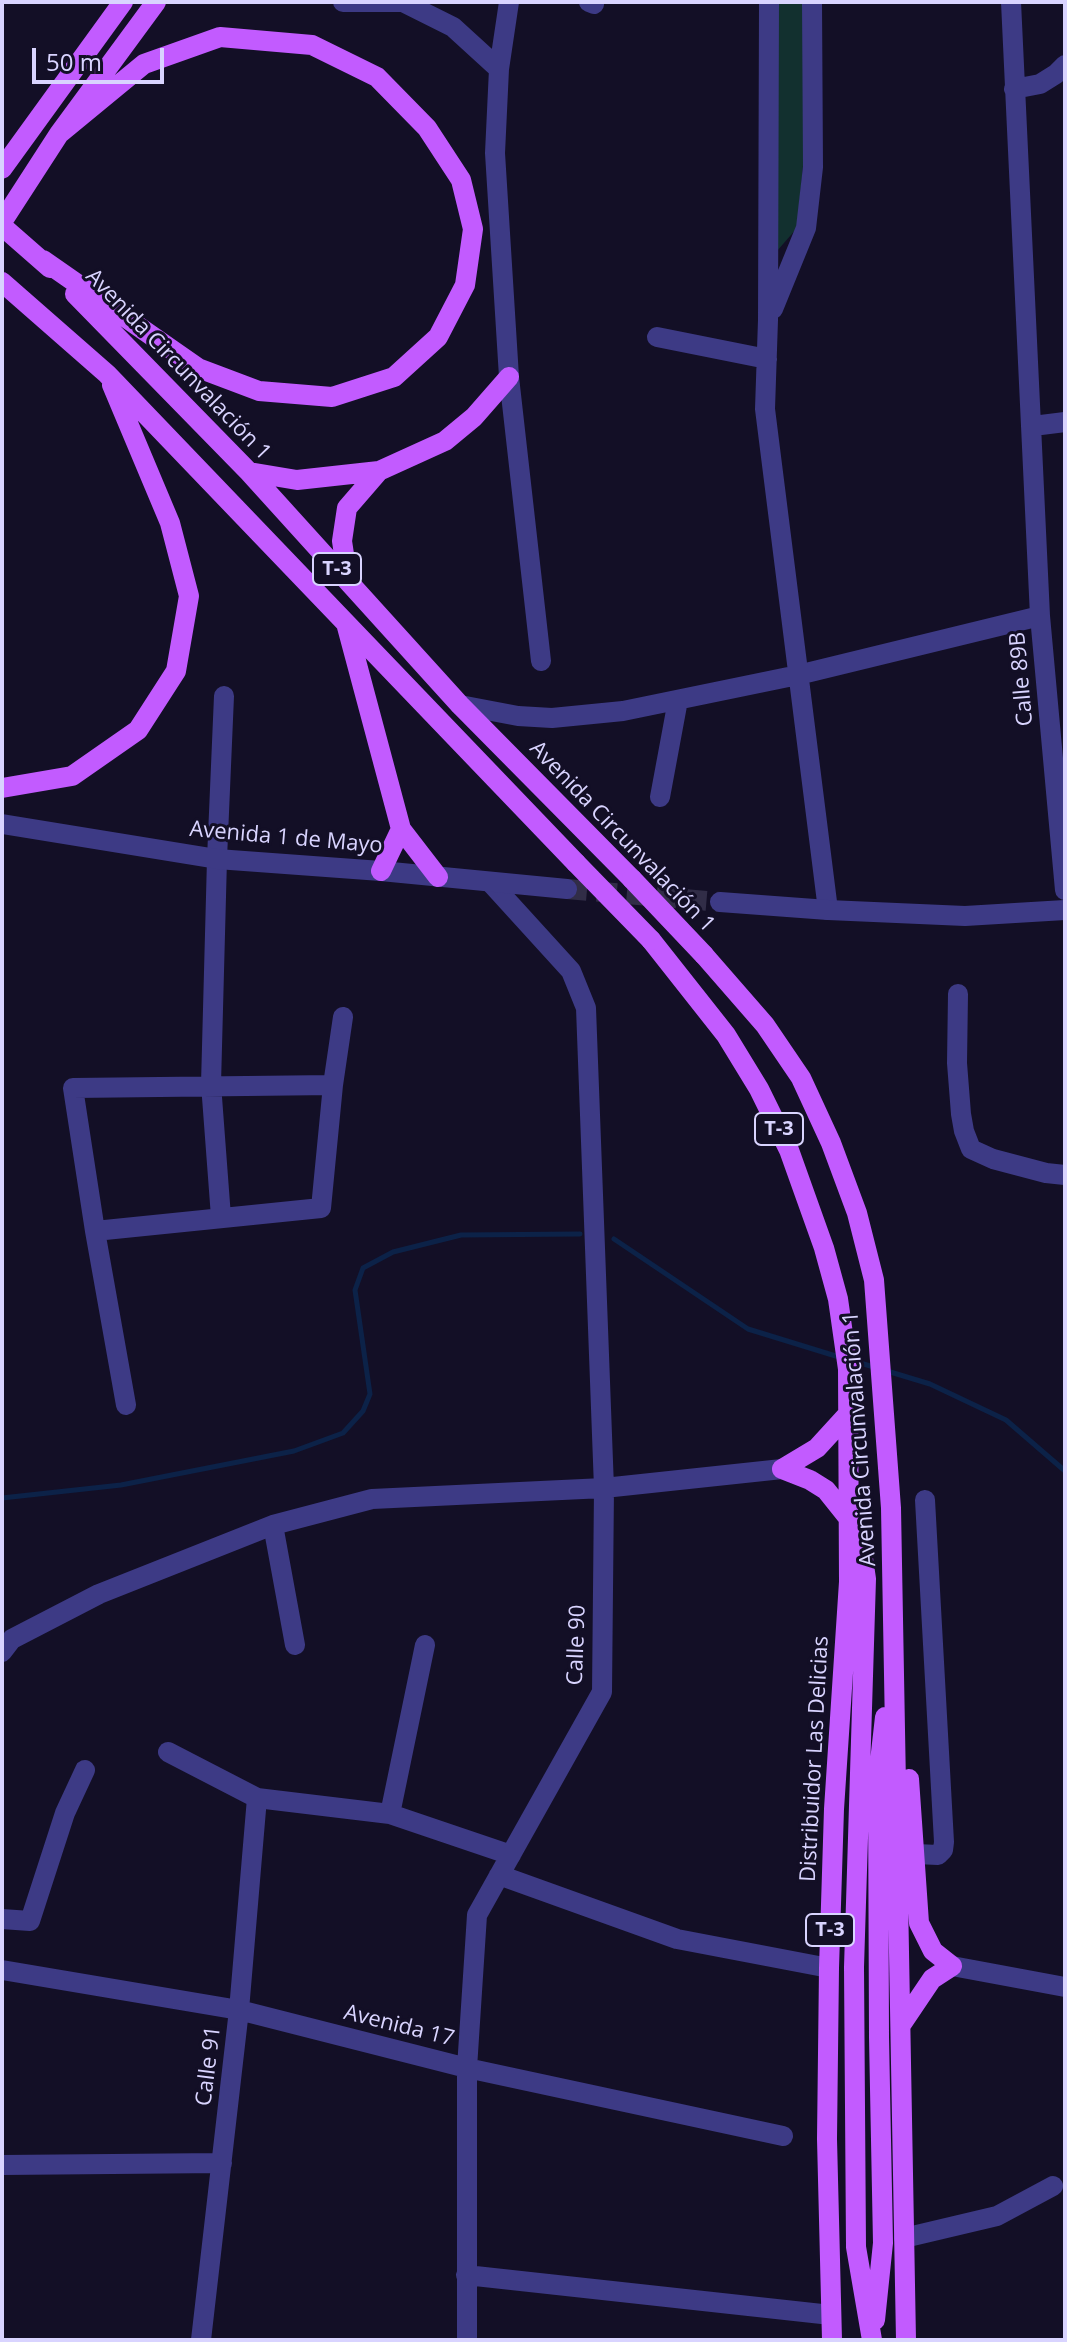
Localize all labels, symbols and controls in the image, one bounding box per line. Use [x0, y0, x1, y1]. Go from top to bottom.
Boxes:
scale bar [36, 32, 168, 82]
text: 50 m [46, 45, 102, 78]
street label: Avenida Circunvalación 1 [80, 264, 276, 466]
road number: T-3 [313, 553, 361, 585]
street label: Calle 89B [1005, 631, 1039, 727]
street label: Avenida Circunvalación 1 [524, 736, 720, 938]
street label: Avenida 1 de Mayo [188, 816, 384, 860]
road number: T-3 [755, 1113, 803, 1145]
street label: Avenida Circunvalación 1 [838, 1311, 882, 1567]
street label: Calle 90 [562, 1604, 592, 1686]
street label: Distribuidor Las Delicias [795, 1635, 835, 1883]
road number: T-3 [806, 1914, 854, 1946]
street label: Avenida 17 [341, 2000, 457, 2052]
street label: Calle 91 [191, 2024, 227, 2108]

